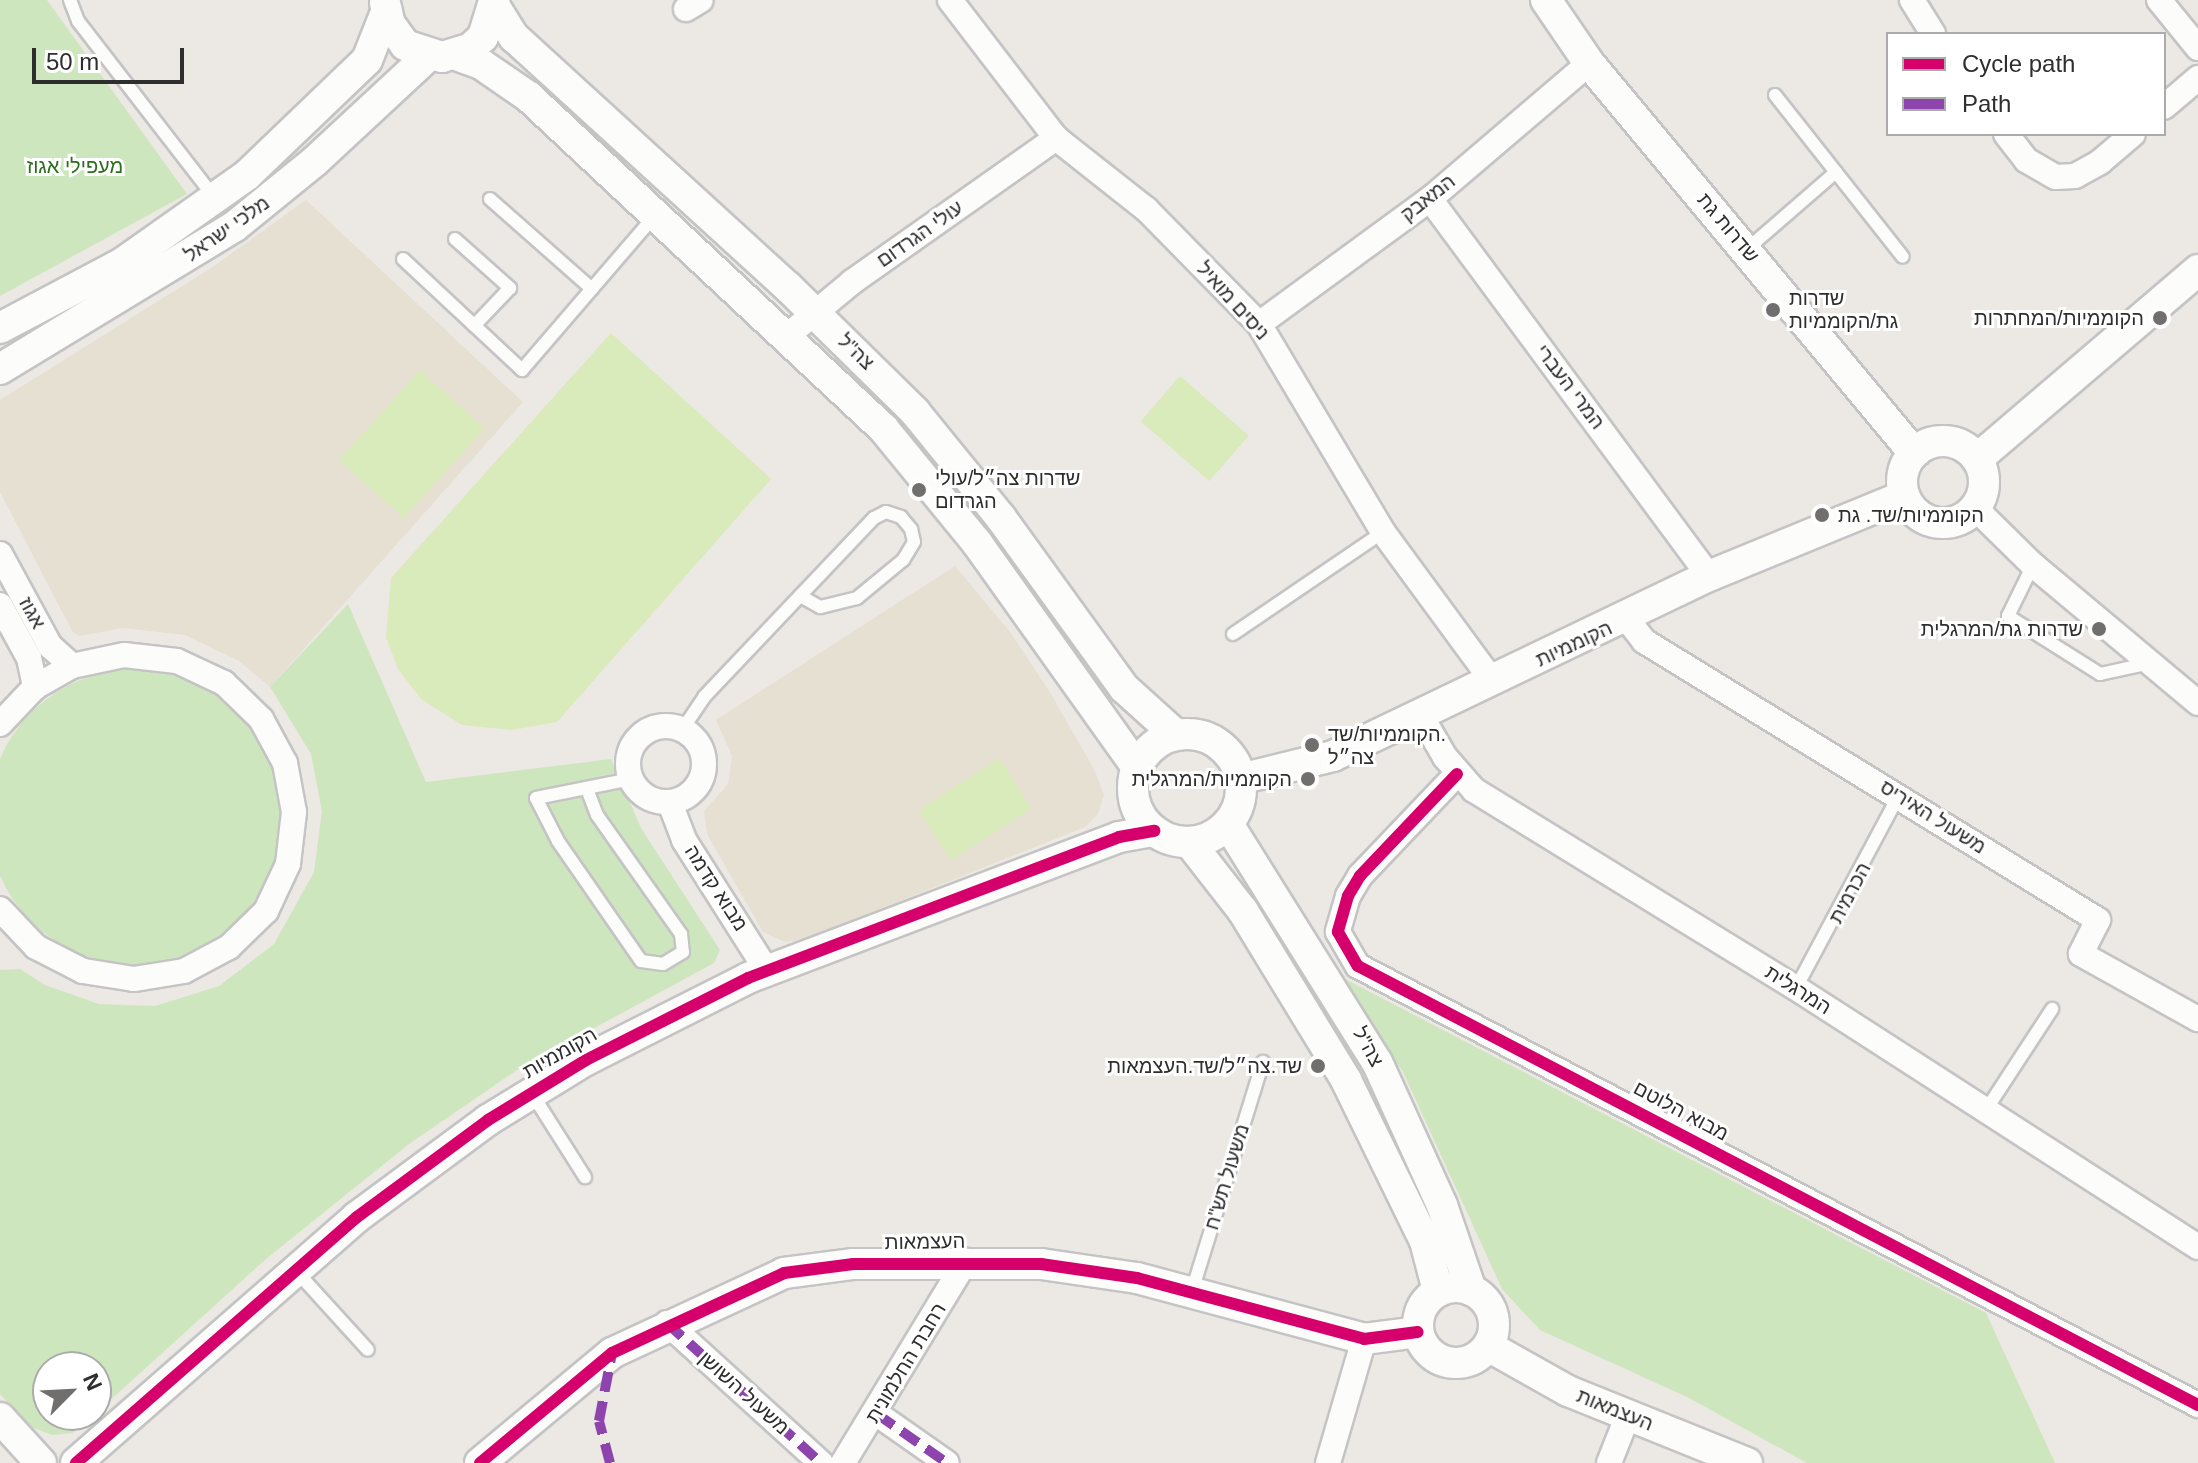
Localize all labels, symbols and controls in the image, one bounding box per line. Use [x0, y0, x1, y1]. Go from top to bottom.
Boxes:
scale bar [36, 32, 188, 82]
legend [1886, 32, 2166, 136]
text: 50 m [46, 48, 99, 75]
text: Cycle path [1962, 50, 2075, 77]
text: Path [1962, 90, 2011, 117]
park label: מעפילי אגוז [27, 154, 123, 178]
street label: המאבק [1396, 169, 1460, 227]
street label: שדרות גת [1692, 188, 1764, 268]
street label: מלכי ישראל [180, 191, 274, 267]
street label: עולי הגרדום [872, 196, 968, 272]
street label: ניסים מואיל [1192, 257, 1274, 345]
place label: שדרות גת/הקוממיות [1789, 286, 1898, 333]
marker: שדרות גת/הקוממיות [1764, 301, 1782, 319]
place label: הקוממיות/המחתרות [1974, 306, 2144, 330]
marker: הקוממיות/המחתרות [2151, 309, 2169, 327]
street label: צה"ל [833, 329, 879, 375]
street label: המרי העברי [1530, 340, 1610, 434]
place label: שדרות צה״ל/עולי הגרדום [935, 466, 1080, 513]
marker: שדרות צה״ל/עולי הגרדום [910, 481, 928, 499]
place label: הקוממיות/שד. גת [1838, 503, 1984, 527]
marker: הקוממיות/שד. גת [1813, 506, 1831, 524]
street label: אגוז [14, 593, 50, 633]
street label: הקוממיות [1532, 616, 1616, 672]
place label: שדרות גת/המרגלית [1921, 617, 2083, 641]
marker: שדרות גת/המרגלית [2090, 620, 2108, 638]
place label: הקוממיות/שד. צה״ל [1328, 722, 1446, 769]
marker: הקוממיות/שד. צה״ל [1303, 736, 1321, 754]
place label: הקוממיות/המרגלית [1132, 767, 1292, 791]
marker: הקוממיות/המרגלית [1299, 770, 1317, 788]
street label: משעול האיריס [1876, 775, 1990, 859]
street label: מבוא קדמה [679, 840, 753, 936]
street label: הכרמית [1824, 858, 1876, 928]
street label: המרגלית [1761, 960, 1835, 1020]
street label: הקוממיות [519, 1022, 601, 1084]
street label: צה"ל [1348, 1023, 1388, 1071]
place label: שד.צה״ל/שד.העצמאות [1107, 1054, 1302, 1078]
marker: שד.צה״ל/שד.העצמאות [1309, 1057, 1327, 1075]
street label: מבוא הלוטם [1629, 1076, 1733, 1146]
street label: משעול תש"ח [1200, 1121, 1254, 1233]
street label: העצמאות [885, 1229, 965, 1255]
street label: רחבת החלמונית [861, 1299, 951, 1427]
street label: משעול השושן [694, 1346, 794, 1440]
north arrow [32, 1351, 112, 1431]
text: N [78, 1369, 107, 1394]
street label: העצמאות [1573, 1384, 1657, 1436]

